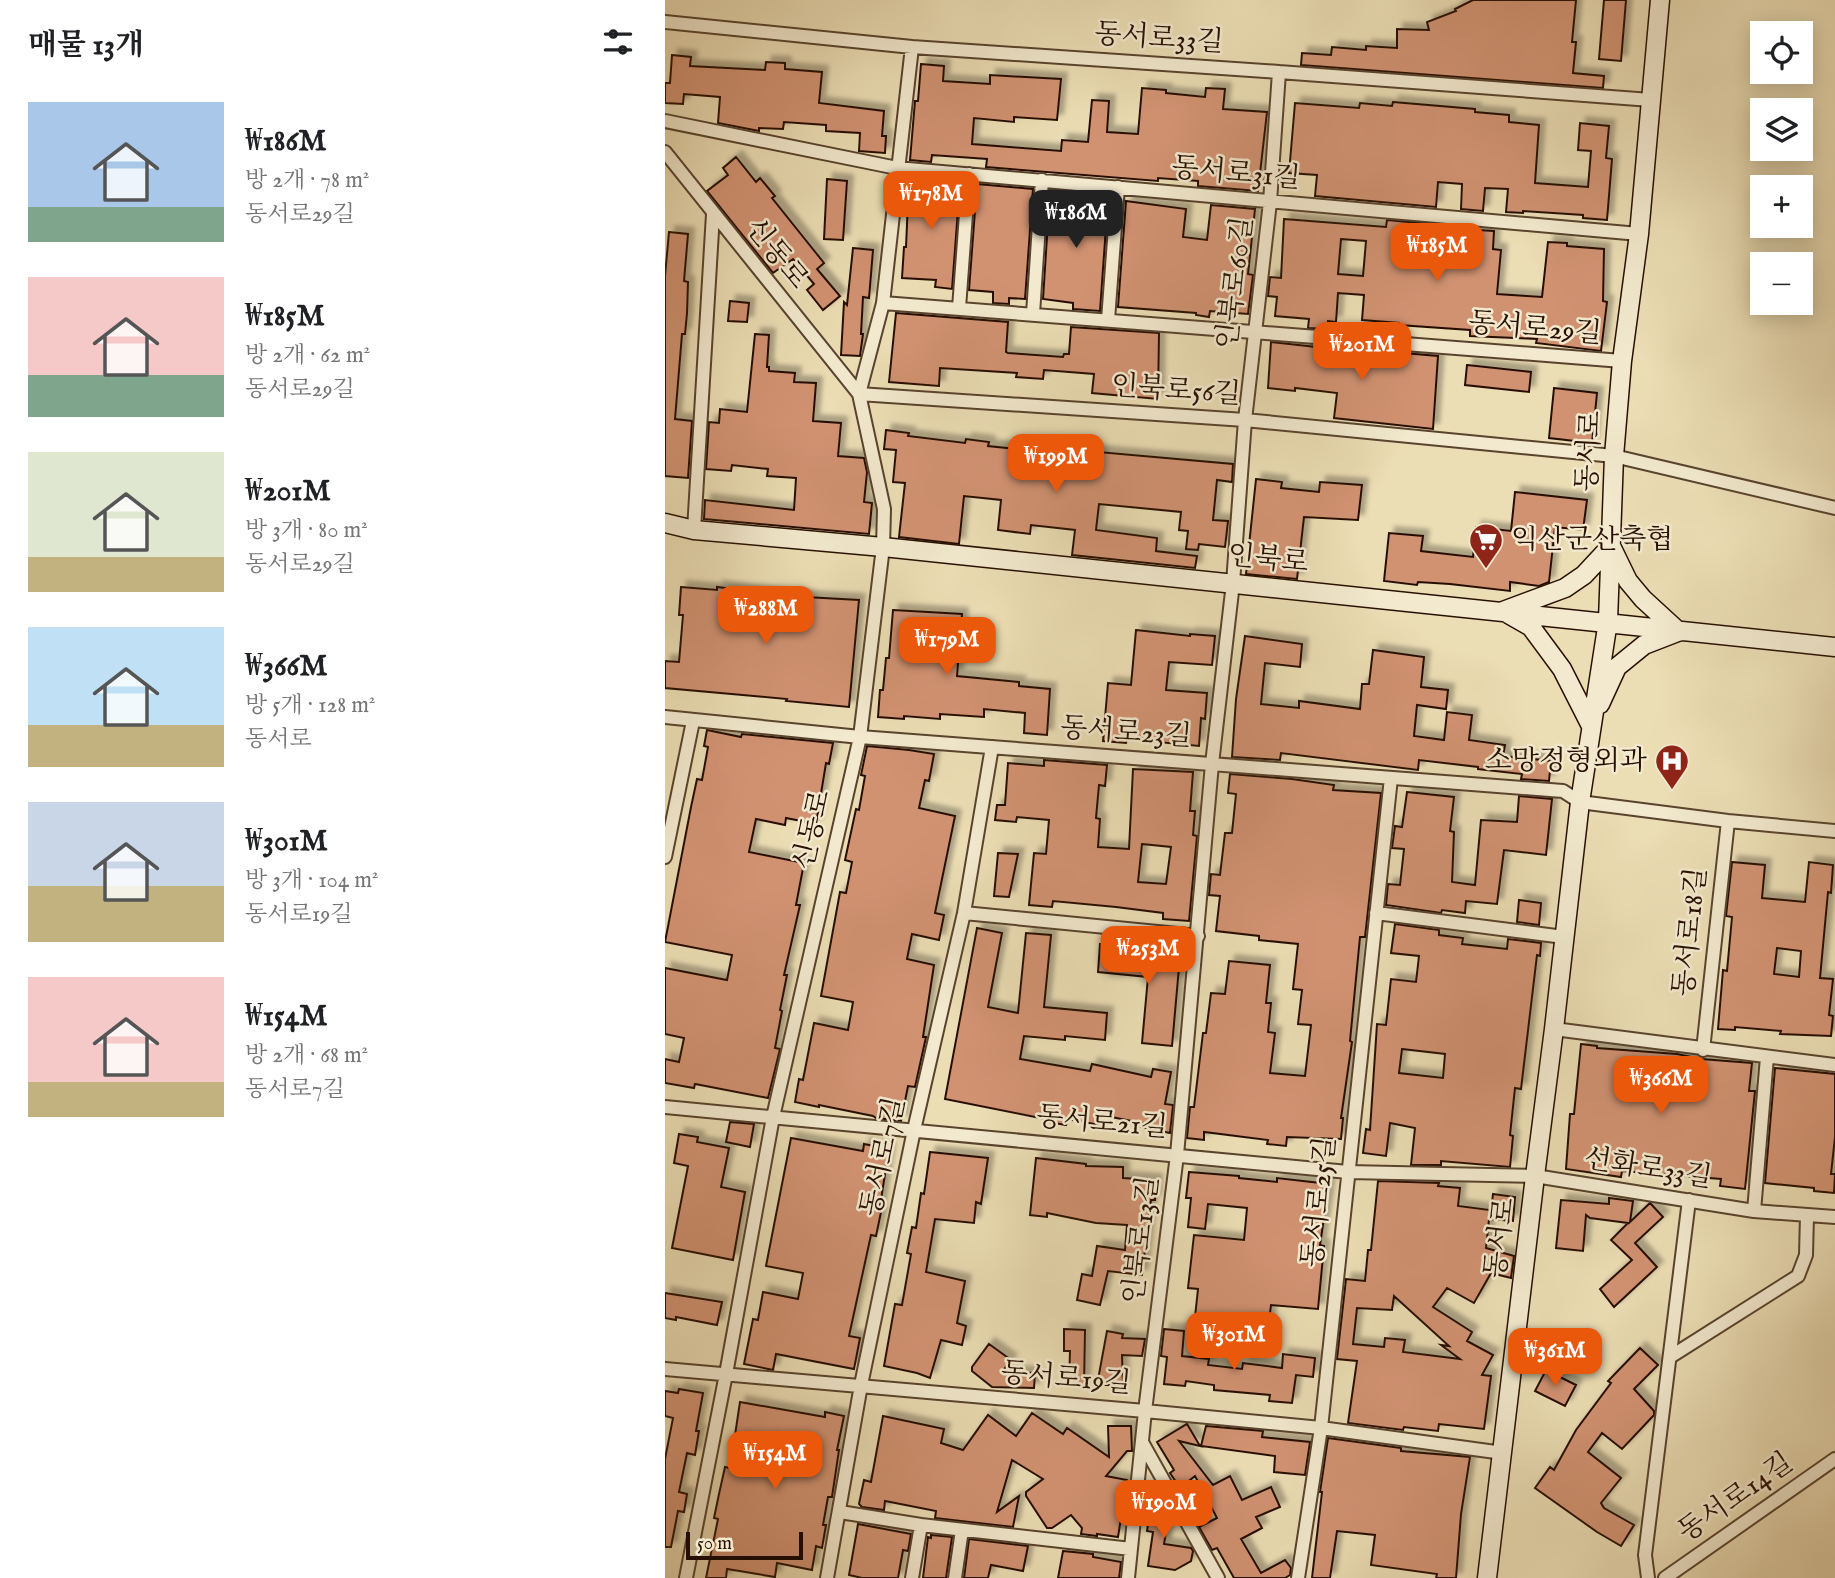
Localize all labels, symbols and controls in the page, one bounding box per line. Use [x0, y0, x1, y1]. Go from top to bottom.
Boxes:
street label: 동서로33길 [1093, 17, 1225, 61]
map controls [1750, 21, 1813, 315]
button: locate [1750, 21, 1813, 84]
icon: filters [599, 23, 637, 61]
text: 매물 13개 [28, 27, 144, 65]
button: layers [1750, 98, 1813, 161]
text: ₩186M [245, 123, 326, 161]
icon: home [84, 130, 168, 214]
street label: 동서로31길 [1170, 151, 1302, 197]
text: 방 2개 · 78 m² [245, 166, 369, 195]
pin: ₩178M [882, 172, 980, 231]
button: + [1750, 175, 1813, 238]
text: ₩178M [899, 179, 963, 208]
pin: ₩186M [1027, 190, 1125, 250]
text: ₩186M [1045, 198, 1107, 227]
text: 동서로29길 [245, 200, 355, 229]
street label: 신동로 [737, 211, 815, 297]
street label: 인북로60길 [1210, 214, 1262, 352]
pin: ₩185M [1388, 224, 1486, 283]
text: ₩185M [1406, 231, 1468, 260]
button: − [1750, 252, 1813, 315]
text: ₩185M [245, 298, 325, 336]
icon: home [84, 305, 168, 389]
street label: 동서로29길 [1467, 306, 1603, 352]
pin: ₩201M [1313, 322, 1411, 382]
text: ₩201M [1329, 330, 1395, 359]
text: 방 2개 · 62 m² [245, 341, 370, 370]
street label: 인북로56길 [1110, 369, 1242, 413]
text: 동서로29길 [245, 375, 355, 404]
street label: 동서로 [1570, 410, 1610, 492]
pin: ₩199M [1007, 434, 1105, 494]
text: ₩199M [1024, 442, 1088, 471]
text: ₩201M [245, 473, 331, 511]
icon: home [84, 480, 168, 564]
text: 방 3개 · 80 m² [245, 516, 368, 545]
supermarket icon: 익산군산축협 [1467, 521, 1505, 570]
place label: 익산군산축협 [1511, 523, 1673, 558]
street label: 인북로 [1226, 538, 1310, 582]
text: 동서로29길 [245, 550, 355, 579]
pin: ₩288M [717, 586, 815, 646]
text: ₩288M [734, 594, 798, 623]
pin: ₩179M [898, 618, 996, 677]
text: ₩179M [915, 625, 979, 654]
text: ₩366M [245, 648, 327, 686]
icon: home [84, 655, 168, 739]
text: 방 5개 · 128 m² [245, 691, 375, 720]
street label: 동서로23길 [1059, 711, 1193, 755]
text: 동서로 [245, 725, 312, 754]
hospital icon: 소망정형외과 [1653, 742, 1691, 791]
place label: 소망정형외과 [1485, 744, 1647, 779]
street label: 신동로 [787, 787, 839, 873]
text: ₩301M [245, 823, 328, 861]
icon: home [84, 830, 168, 914]
text: 방 3개 · 104 m² [245, 866, 378, 895]
street label: 동서로18길 [1667, 866, 1715, 998]
text: 동서로19길 [245, 900, 352, 929]
pin: ₩253M [1099, 926, 1197, 986]
text: ₩253M [1117, 934, 1179, 963]
text: ₩154M [245, 998, 328, 1036]
icon: home [84, 1005, 168, 1089]
text: 방 2개 · 68 m² [245, 1041, 368, 1070]
pin: ₩366M [1612, 1056, 1710, 1116]
text: ₩366M [1629, 1064, 1693, 1093]
text: 동서로7길 [245, 1075, 345, 1104]
street label: 동서로7길 [854, 1094, 914, 1220]
street label: 동서로21길 [1035, 1100, 1169, 1146]
street label: 동서로25길 [1296, 1135, 1344, 1269]
street label: 선화로33길 [1581, 1142, 1715, 1196]
street label: 인북로13길 [1117, 1174, 1167, 1306]
street label: 동서로 [1479, 1196, 1523, 1280]
pin: ₩301M [1185, 1312, 1283, 1372]
text: ₩301M [1202, 1320, 1266, 1349]
pin: ₩361M [1506, 1328, 1604, 1388]
text: ₩361M [1524, 1336, 1586, 1365]
street label: 동서로19길 [999, 1356, 1133, 1402]
pin: ₩154M [726, 1432, 824, 1491]
text: ₩154M [743, 1439, 807, 1468]
street label: 동서로14길 [1672, 1446, 1800, 1550]
pin: ₩190M [1115, 1480, 1213, 1540]
text: ₩190M [1131, 1488, 1197, 1517]
scale bar [686, 1529, 803, 1561]
text: 50 m [697, 1532, 732, 1556]

